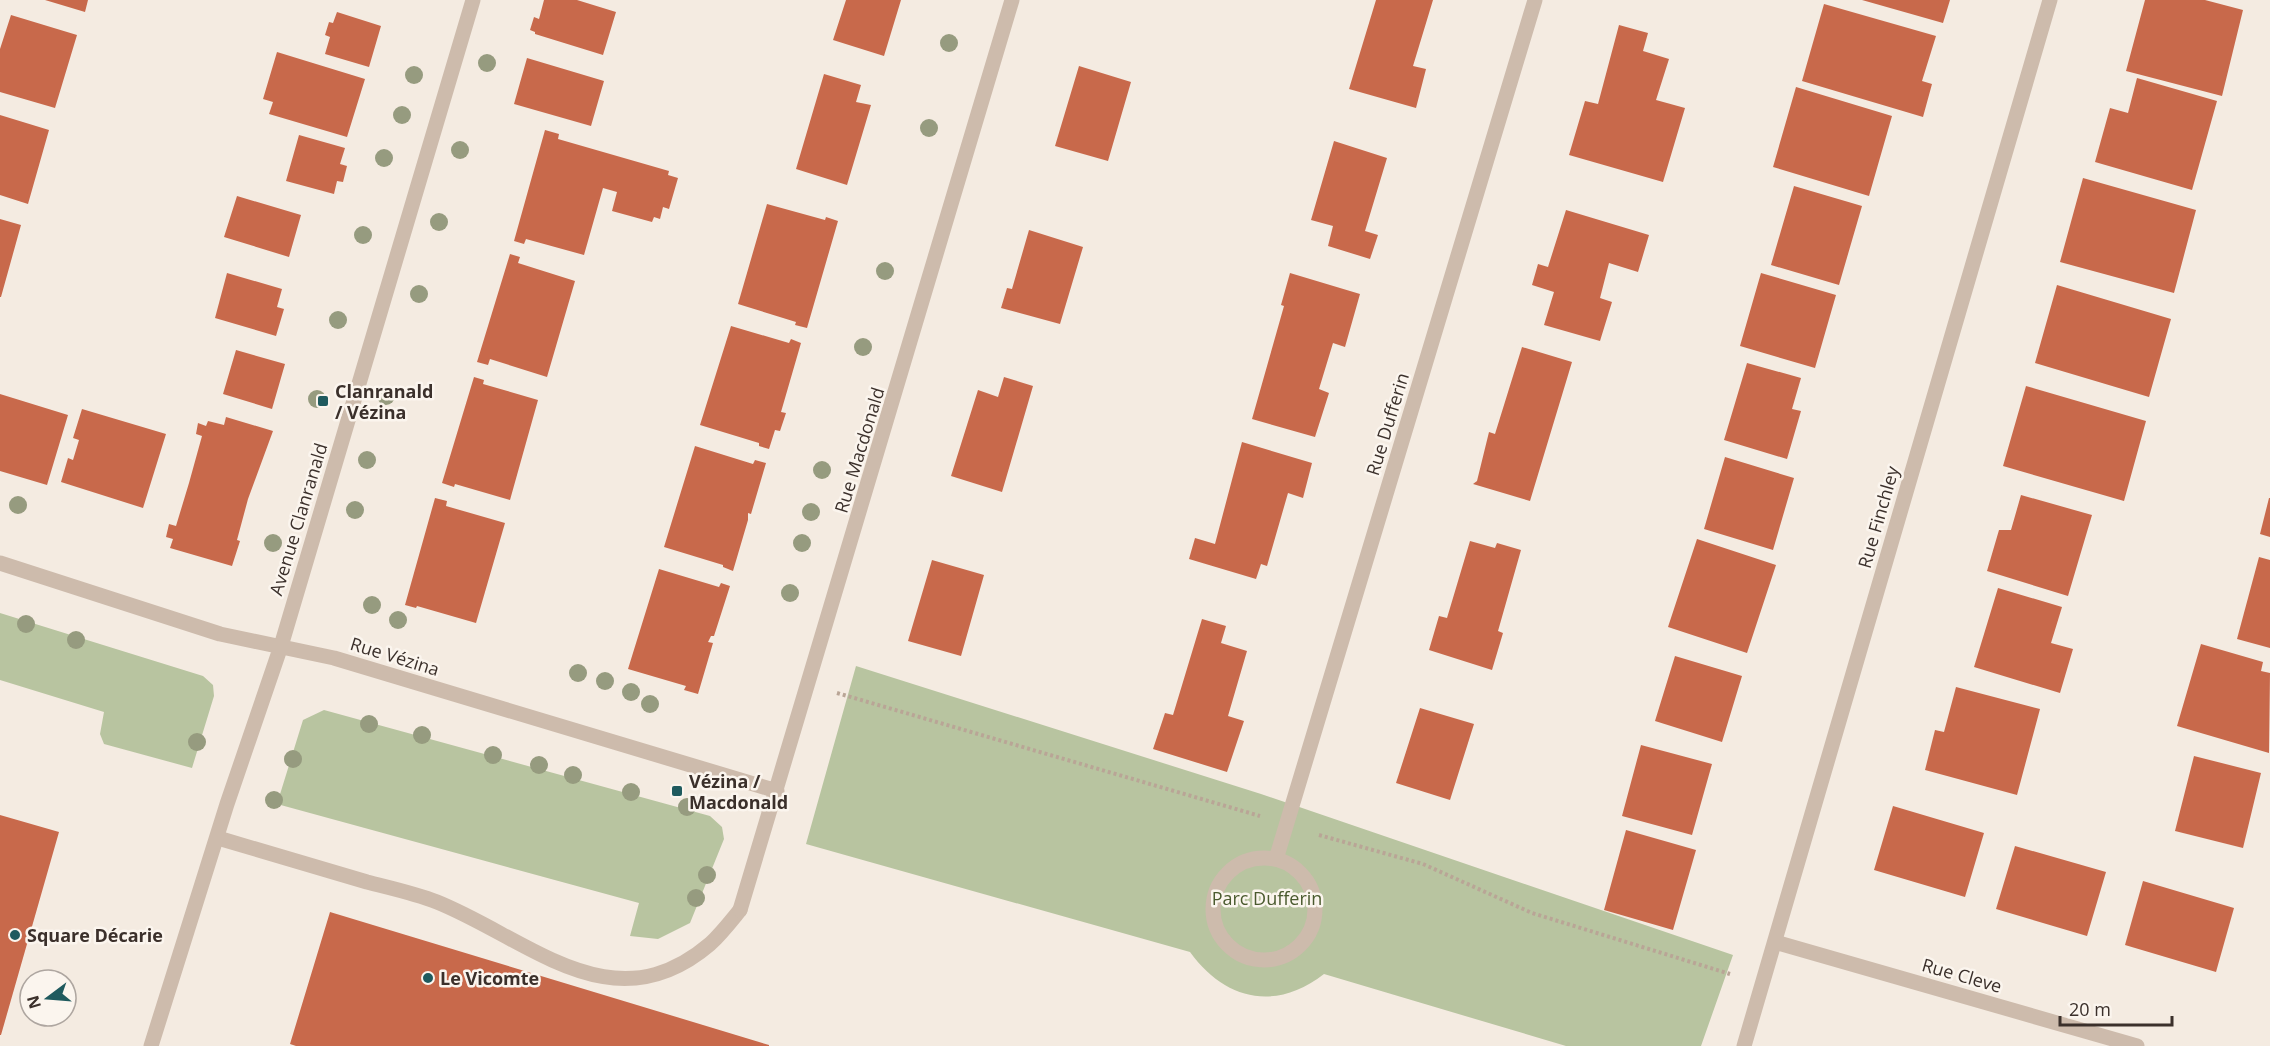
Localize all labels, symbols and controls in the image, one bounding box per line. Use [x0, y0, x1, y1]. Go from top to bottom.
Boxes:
street label: Rue Dufferin [1360, 370, 1414, 478]
place label: Clanranald / Vézina [335, 379, 433, 424]
street label: Rue Macdonald [828, 384, 890, 516]
marker: Clanranald / Vézina [316, 394, 330, 408]
street label: Avenue Clanranald [263, 440, 333, 598]
street label: Rue Finchley [1852, 462, 1904, 571]
street label: Rue Vézina [348, 631, 442, 681]
place label: Vézina / Macdonald [689, 769, 788, 814]
marker: Vézina / Macdonald [670, 784, 684, 798]
park label: Parc Dufferin [1212, 886, 1322, 910]
place label: Square Décarie [27, 923, 163, 947]
marker: Square Décarie [8, 928, 22, 942]
street label: Rue Cleve [1919, 952, 2005, 998]
place label: Le Vicomte [440, 966, 539, 990]
north arrow [18, 968, 78, 1028]
marker: Le Vicomte [421, 971, 435, 985]
scale bar [2060, 989, 2172, 1027]
text: N [21, 993, 46, 1011]
text: 20 m [2069, 997, 2111, 1021]

